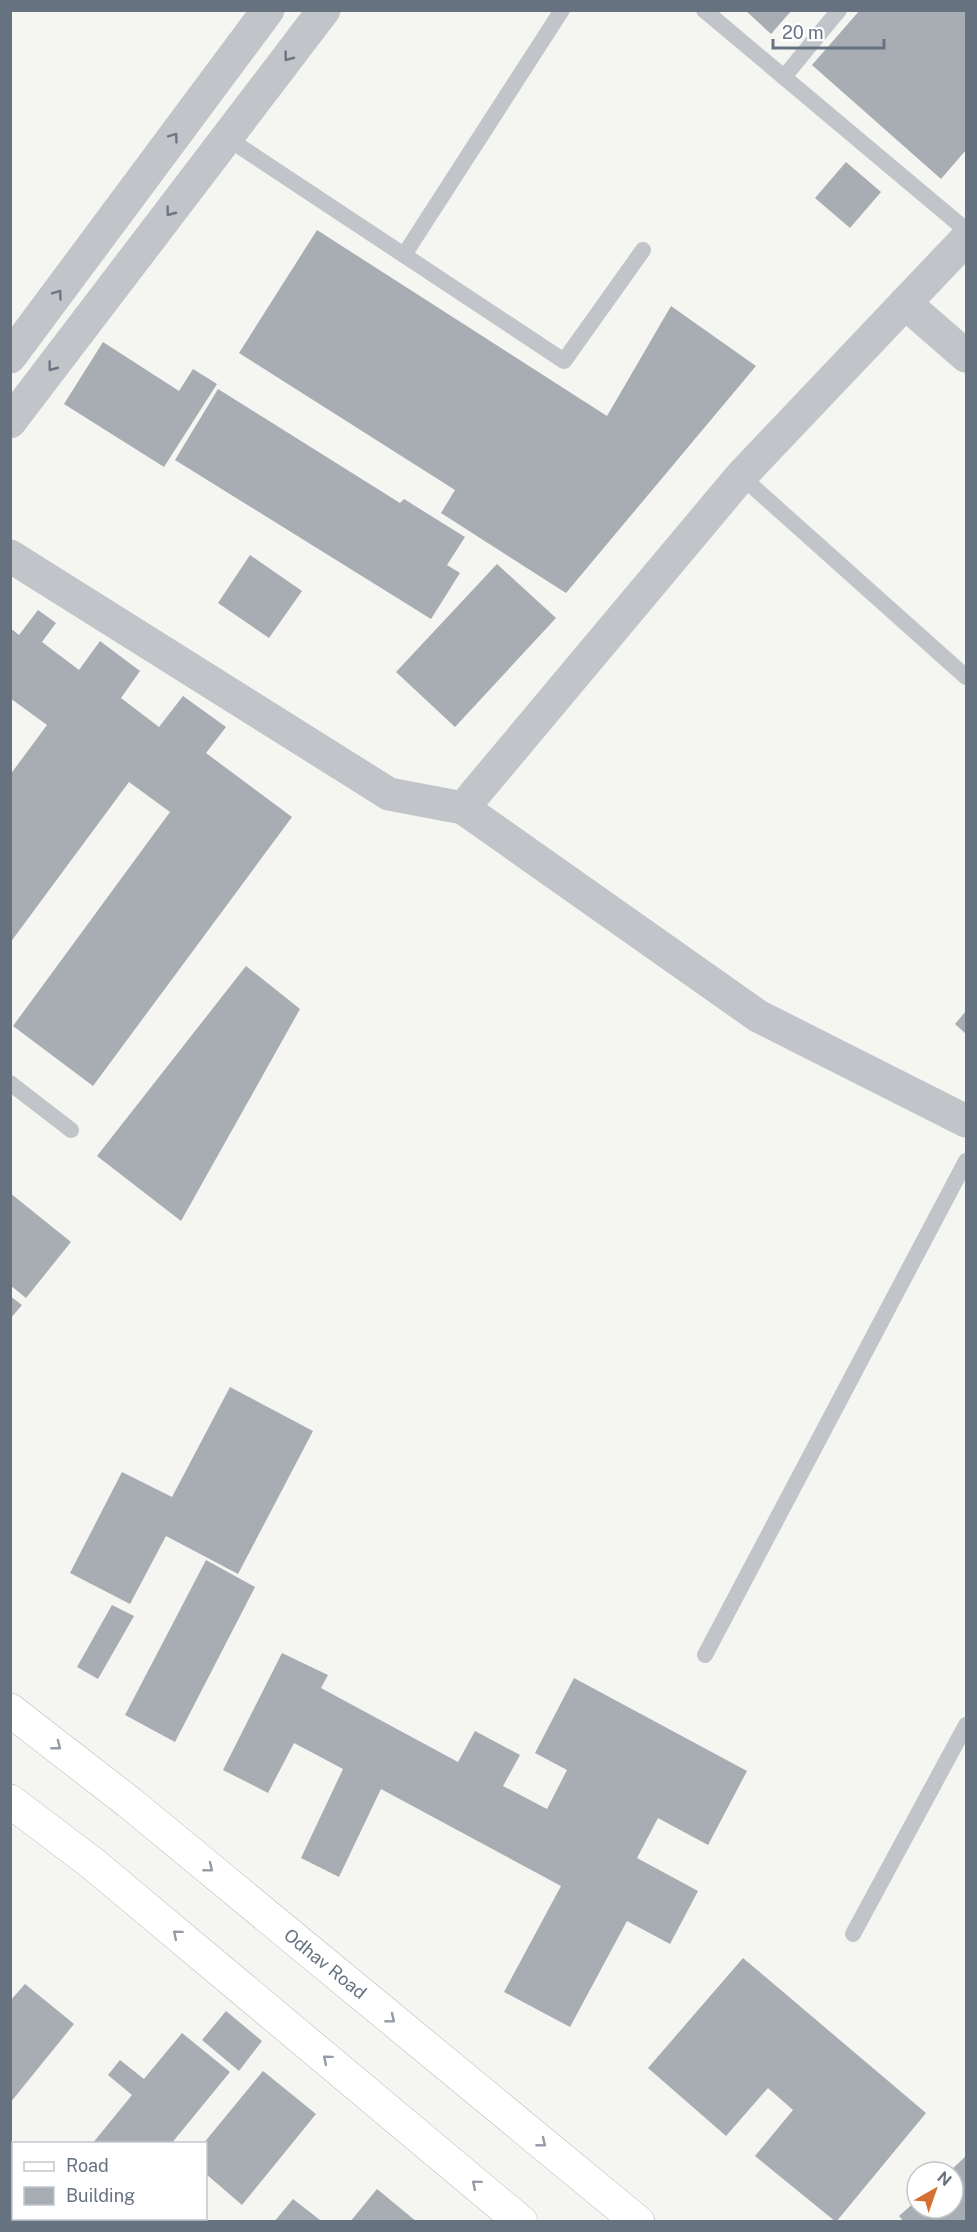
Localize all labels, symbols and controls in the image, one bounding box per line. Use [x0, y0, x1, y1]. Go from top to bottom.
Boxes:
scale bar [773, 12, 884, 50]
text: 20 m [782, 22, 824, 43]
one-way arrow [285, 50, 296, 61]
one-way arrow [167, 133, 178, 144]
one-way arrow [167, 206, 178, 217]
one-way arrow [51, 289, 62, 300]
one-way arrow [48, 361, 59, 372]
one-way arrow [50, 1738, 61, 1749]
one-way arrow [202, 1861, 213, 1872]
street label: Odhav Road [280, 1924, 371, 2003]
one-way arrow [173, 1930, 184, 1941]
one-way arrow [385, 2011, 396, 2022]
one-way arrow [322, 2055, 333, 2066]
one-way arrow [535, 2135, 546, 2146]
legend [12, 2142, 207, 2220]
text: Road [66, 2155, 109, 2176]
north arrow [905, 2160, 965, 2220]
text: N [933, 2168, 955, 2190]
one-way arrow [472, 2180, 483, 2191]
text: Building [66, 2185, 135, 2206]

